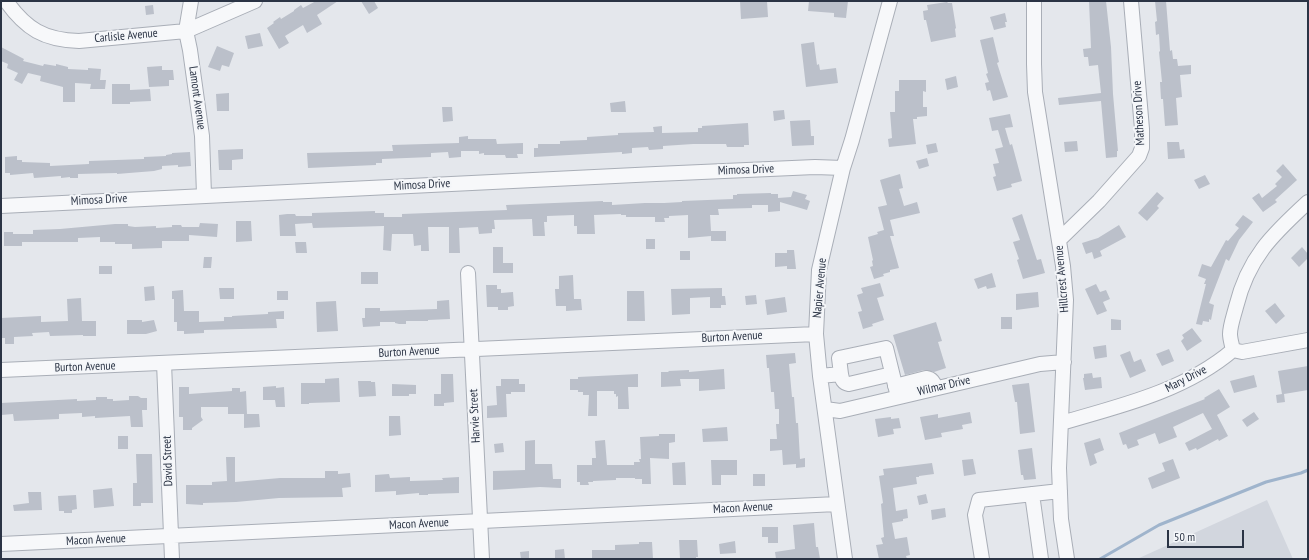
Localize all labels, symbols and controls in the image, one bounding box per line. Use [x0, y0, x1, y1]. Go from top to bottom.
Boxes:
street label: Carlisle Avenue [94, 26, 158, 46]
street label: Lamont Avenue [185, 65, 209, 131]
street label: Matheson Drive [1130, 80, 1148, 146]
street label: Mimosa Drive [718, 162, 774, 178]
street label: Mimosa Drive [393, 176, 451, 194]
street label: Mimosa Drive [70, 191, 128, 209]
street label: Hillcrest Avenue [1052, 245, 1072, 313]
street label: Napier Avenue [810, 257, 830, 319]
street label: Burton Avenue [701, 328, 763, 346]
street label: Burton Avenue [378, 343, 440, 361]
street label: Burton Avenue [54, 359, 116, 375]
street label: Mary Drive [1163, 362, 1209, 396]
street label: Wilmar Drive [916, 373, 972, 399]
street label: Harvie Street [466, 389, 484, 443]
street label: David Street [160, 435, 176, 487]
street label: Macon Avenue [713, 499, 773, 517]
street label: Macon Avenue [389, 515, 449, 533]
scale bar [1169, 522, 1246, 548]
text: 50 m [1174, 529, 1195, 544]
street label: Macon Avenue [66, 531, 126, 549]

